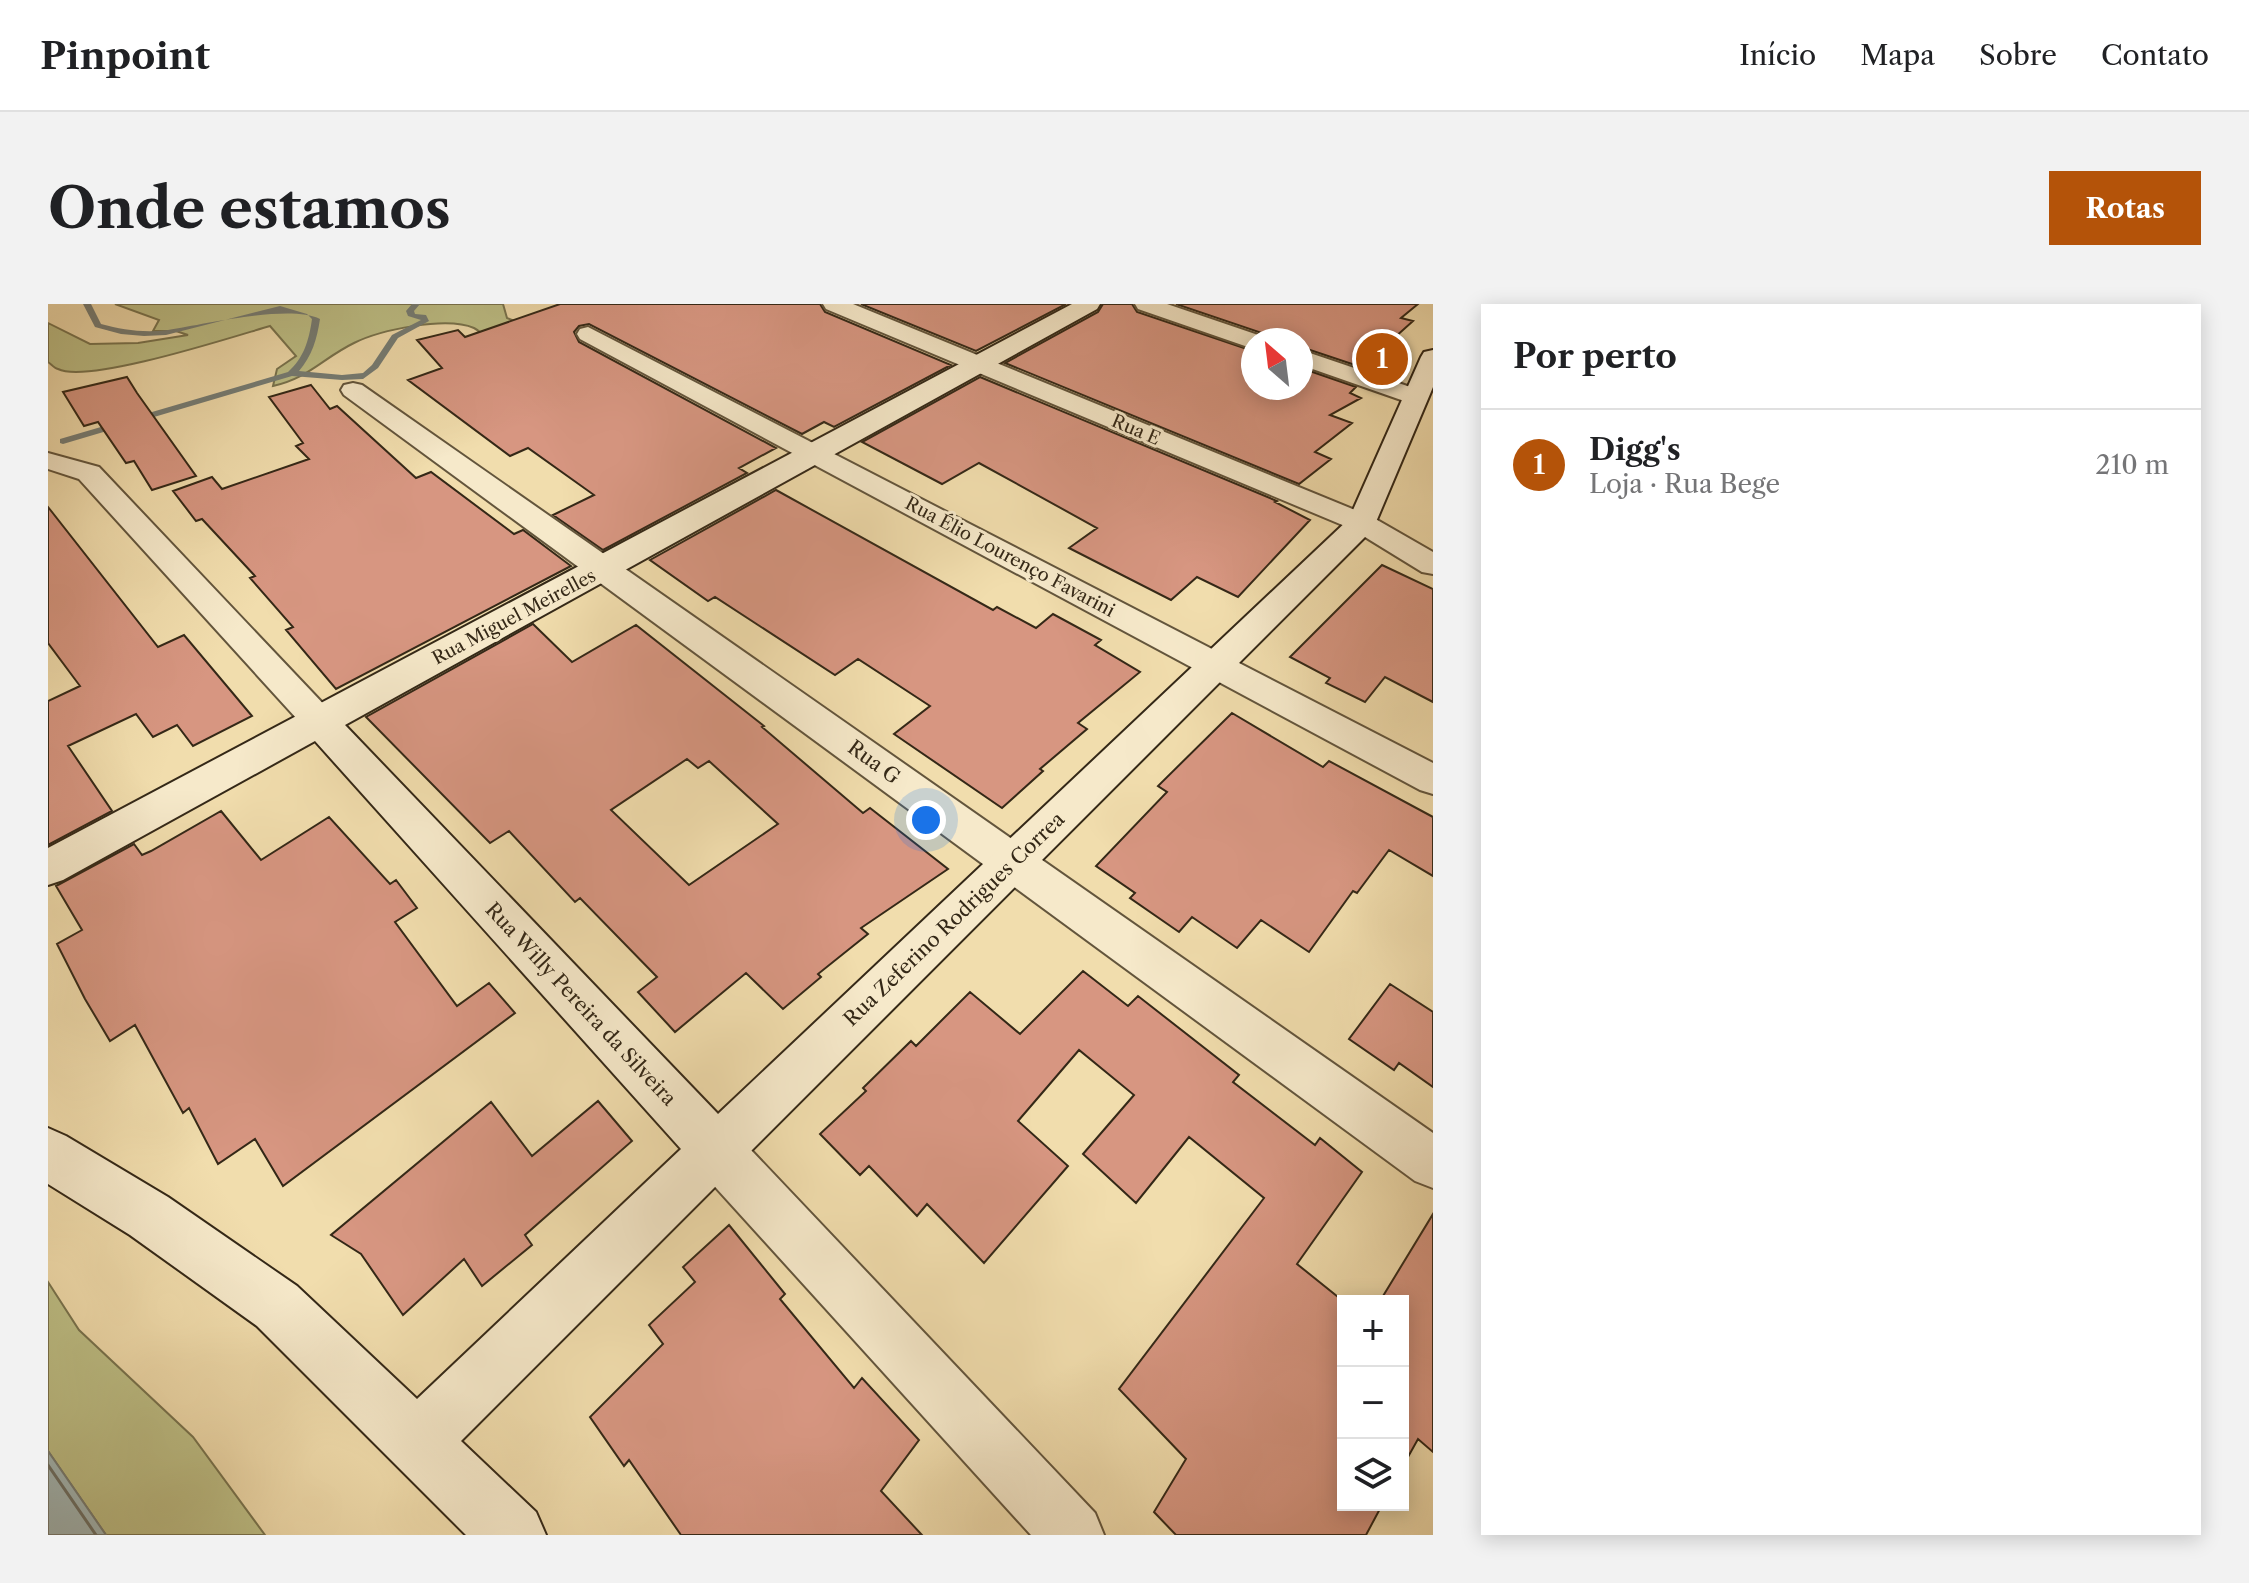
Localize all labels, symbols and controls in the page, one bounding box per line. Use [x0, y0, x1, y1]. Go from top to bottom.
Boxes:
text: Pinpoint [40, 32, 210, 79]
text: Início [1739, 38, 1816, 72]
text: Mapa [1860, 38, 1935, 72]
text: Sobre [1979, 38, 2057, 72]
text: Contato [2101, 38, 2209, 72]
button: Rotas [2049, 171, 2201, 245]
text: Onde estamos [48, 174, 451, 243]
north arrow [1241, 328, 1313, 400]
pin: 1 [1356, 329, 1408, 389]
text: Por perto [1513, 335, 1677, 377]
street label: Rua E [1108, 410, 1164, 450]
text: Digg's [1589, 431, 1681, 468]
text: 1 [1533, 449, 1545, 481]
text: 210 m [2096, 449, 2169, 481]
text: Loja · Rua Bege [1589, 468, 1780, 500]
street label: Rua Élio Lourenço Favarini [902, 491, 1119, 622]
street label: Rua Miguel Meirelles [428, 565, 600, 669]
street label: Rua G [843, 735, 905, 789]
your location [906, 800, 946, 840]
street label: Rua Zeferino Rodrigues Correa [839, 807, 1070, 1031]
street label: Rua Willy Pereira da Silveira [481, 898, 682, 1111]
map controls [1337, 1295, 1409, 1511]
button: + [1337, 1295, 1409, 1367]
button: − [1337, 1367, 1409, 1439]
button: layers [1337, 1439, 1409, 1511]

